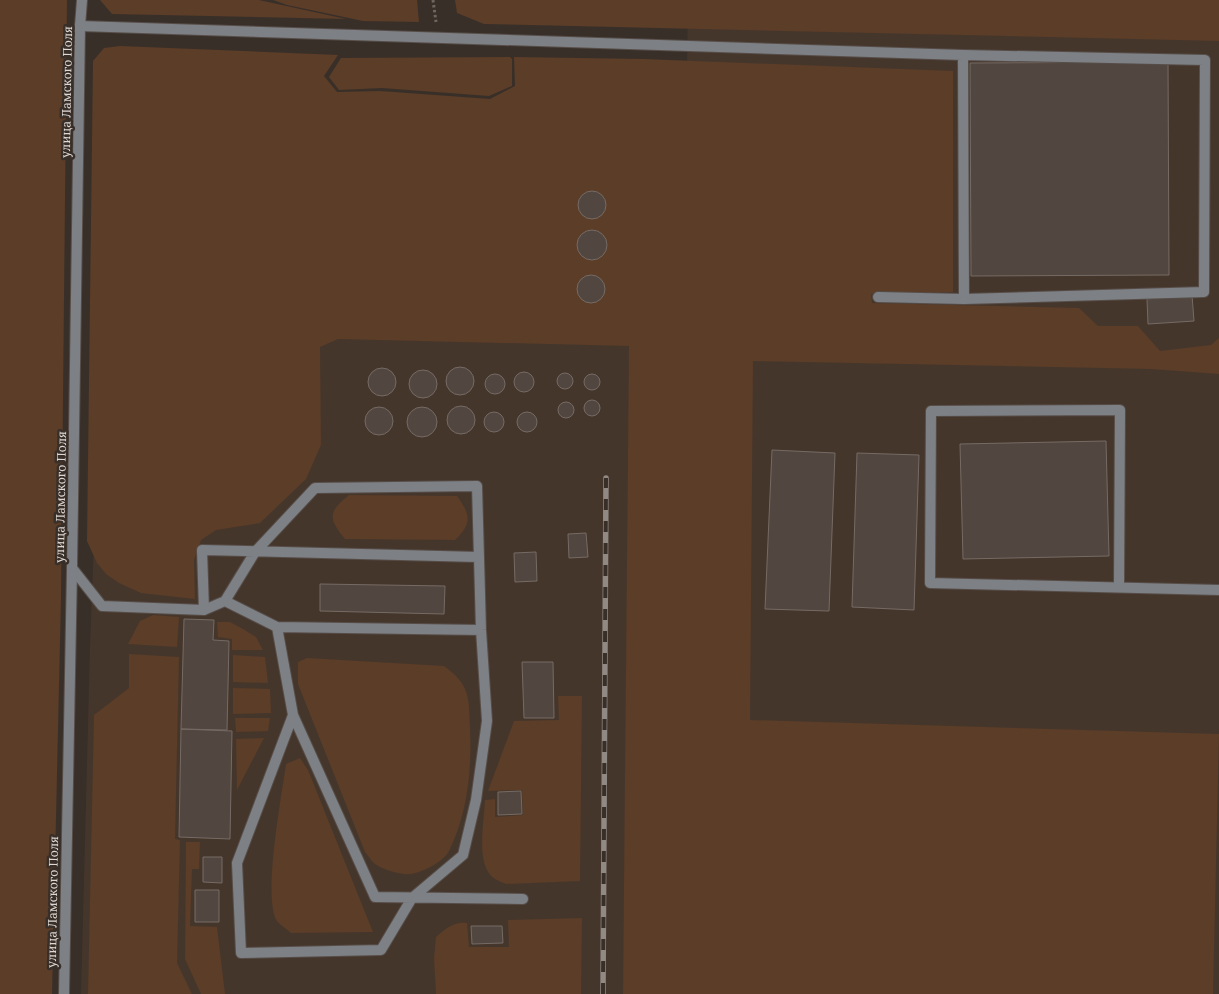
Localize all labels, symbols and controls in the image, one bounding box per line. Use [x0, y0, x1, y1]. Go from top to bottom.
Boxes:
street label: улица Ламского Поля [57, 26, 76, 158]
street label: улица Ламского Поля [51, 431, 70, 563]
street label: улица Ламского Поля [43, 836, 62, 968]

